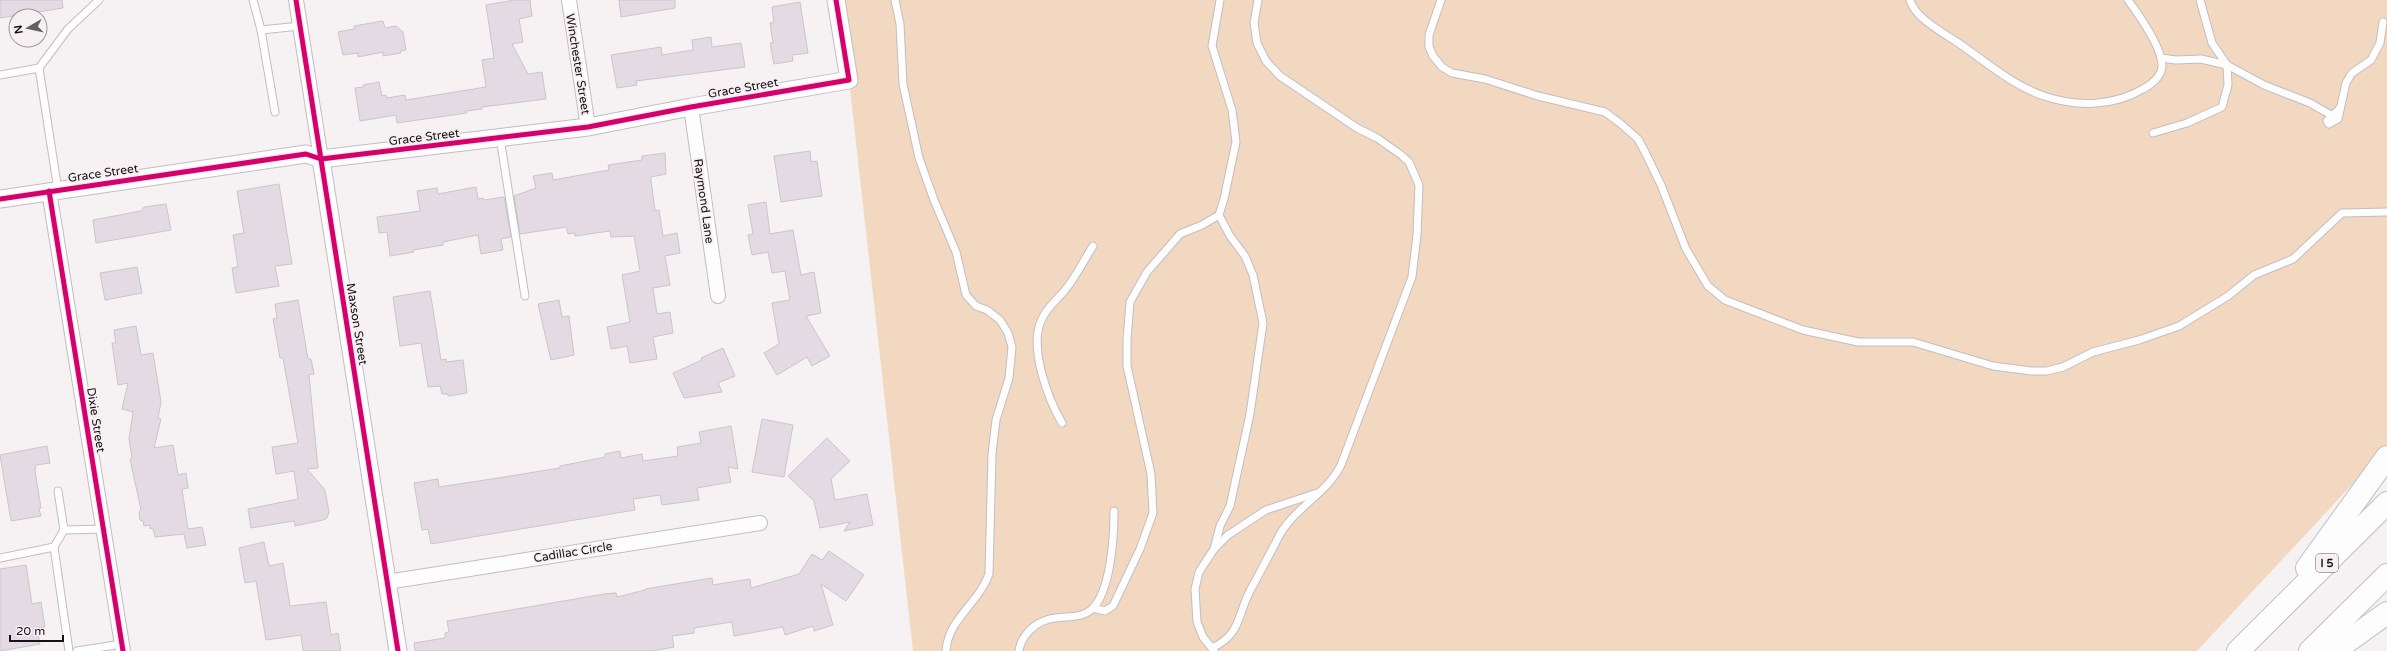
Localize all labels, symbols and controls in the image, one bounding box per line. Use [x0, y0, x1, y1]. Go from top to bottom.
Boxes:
north arrow [8, 8, 48, 48]
street label: Winchester Street [563, 13, 593, 116]
text: N [12, 24, 26, 35]
street label: Grace Street [707, 75, 780, 101]
street label: Grace Street [388, 126, 460, 148]
street label: Raymond Lane [691, 158, 717, 245]
street label: Grace Street [67, 161, 140, 185]
street label: Maxson Street [344, 282, 370, 366]
street label: Dixie Street [84, 387, 108, 454]
street label: Cadillac Circle [532, 539, 614, 565]
road number: I 5 [2316, 554, 2338, 572]
scale bar [10, 617, 63, 643]
text: 20 m [16, 624, 45, 638]

